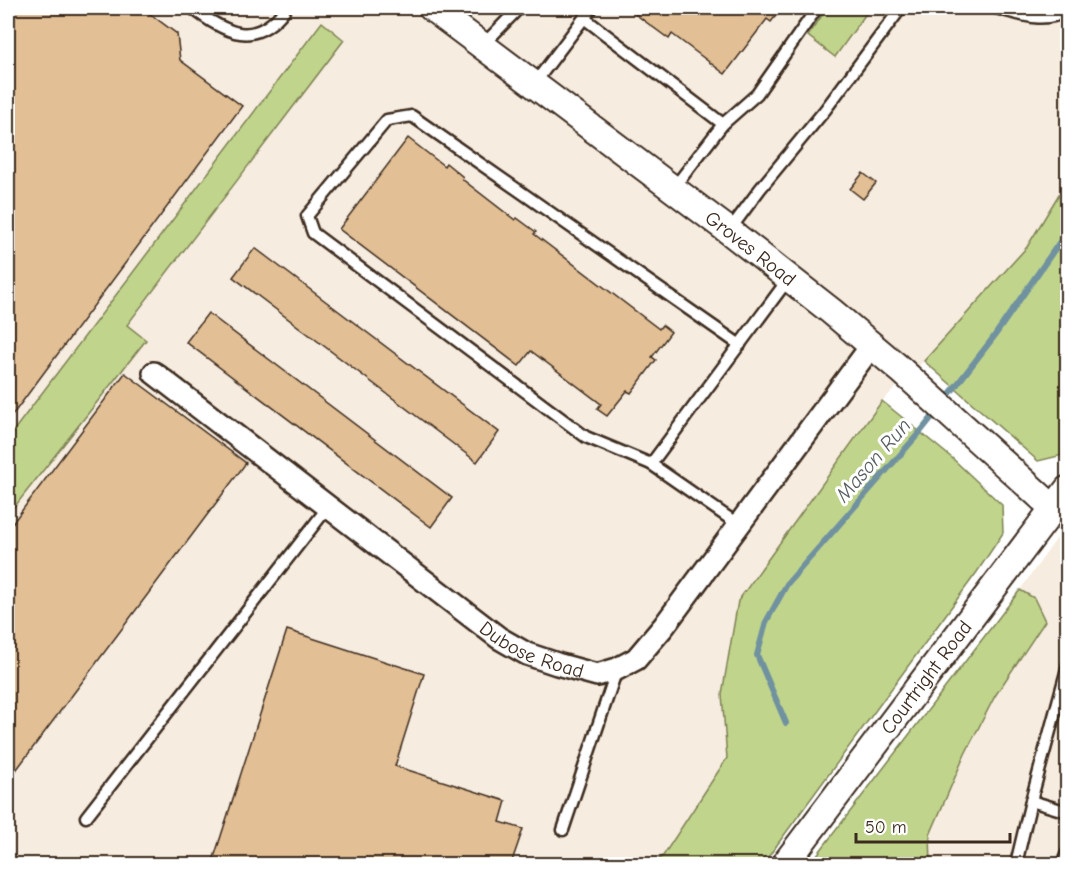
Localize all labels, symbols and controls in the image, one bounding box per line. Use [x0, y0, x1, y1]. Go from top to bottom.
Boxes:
street label: Groves Road [701, 206, 801, 291]
water label: Mason Run [830, 414, 916, 507]
street label: Dubose Road [475, 616, 586, 682]
street label: Courtright Road [876, 616, 976, 739]
scale bar [856, 806, 1010, 844]
text: 50 m [865, 817, 907, 838]

